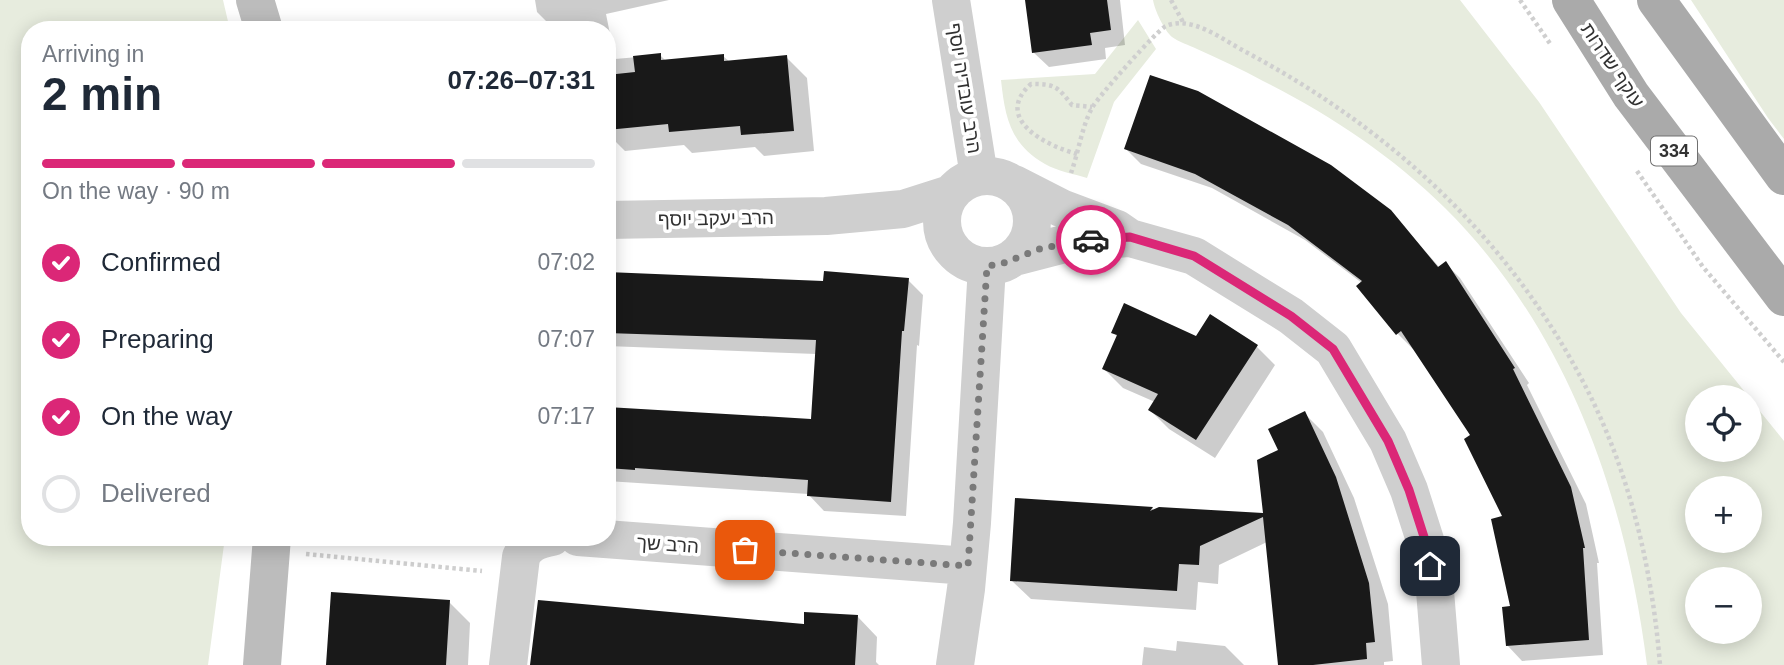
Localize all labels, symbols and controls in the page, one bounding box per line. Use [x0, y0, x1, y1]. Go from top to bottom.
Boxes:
street label: עוקף שדרות [1577, 19, 1648, 111]
street label: הרב עובדיה יוסף [944, 21, 985, 155]
text: Arriving in [42, 41, 144, 67]
text: 07:26–07:31 [448, 65, 595, 95]
text: 2 min [42, 68, 162, 120]
road number: 334 [1651, 136, 1697, 166]
text: On the way · 90 m [42, 178, 230, 204]
courier [1056, 205, 1126, 275]
street label: הרב יעקב יוסף [658, 207, 774, 230]
icon: car [1072, 221, 1110, 259]
icon: check [42, 244, 80, 282]
text: Confirmed [101, 247, 221, 277]
text: 07:02 [537, 249, 595, 275]
icon: check [42, 321, 80, 359]
text: Preparing [101, 324, 214, 354]
text: 07:07 [537, 326, 595, 352]
map controls [1685, 385, 1762, 644]
button: locate [1685, 385, 1762, 462]
icon: check [42, 398, 80, 436]
text: On the way [101, 401, 233, 431]
text: 07:17 [537, 403, 595, 429]
button: + [1685, 476, 1762, 553]
text: Delivered [101, 478, 211, 508]
pin [715, 520, 775, 580]
icon: bag [726, 531, 764, 569]
street label: הרב שך [636, 532, 700, 557]
pin [1400, 536, 1460, 596]
icon: home [1411, 547, 1449, 585]
button: − [1685, 567, 1762, 644]

